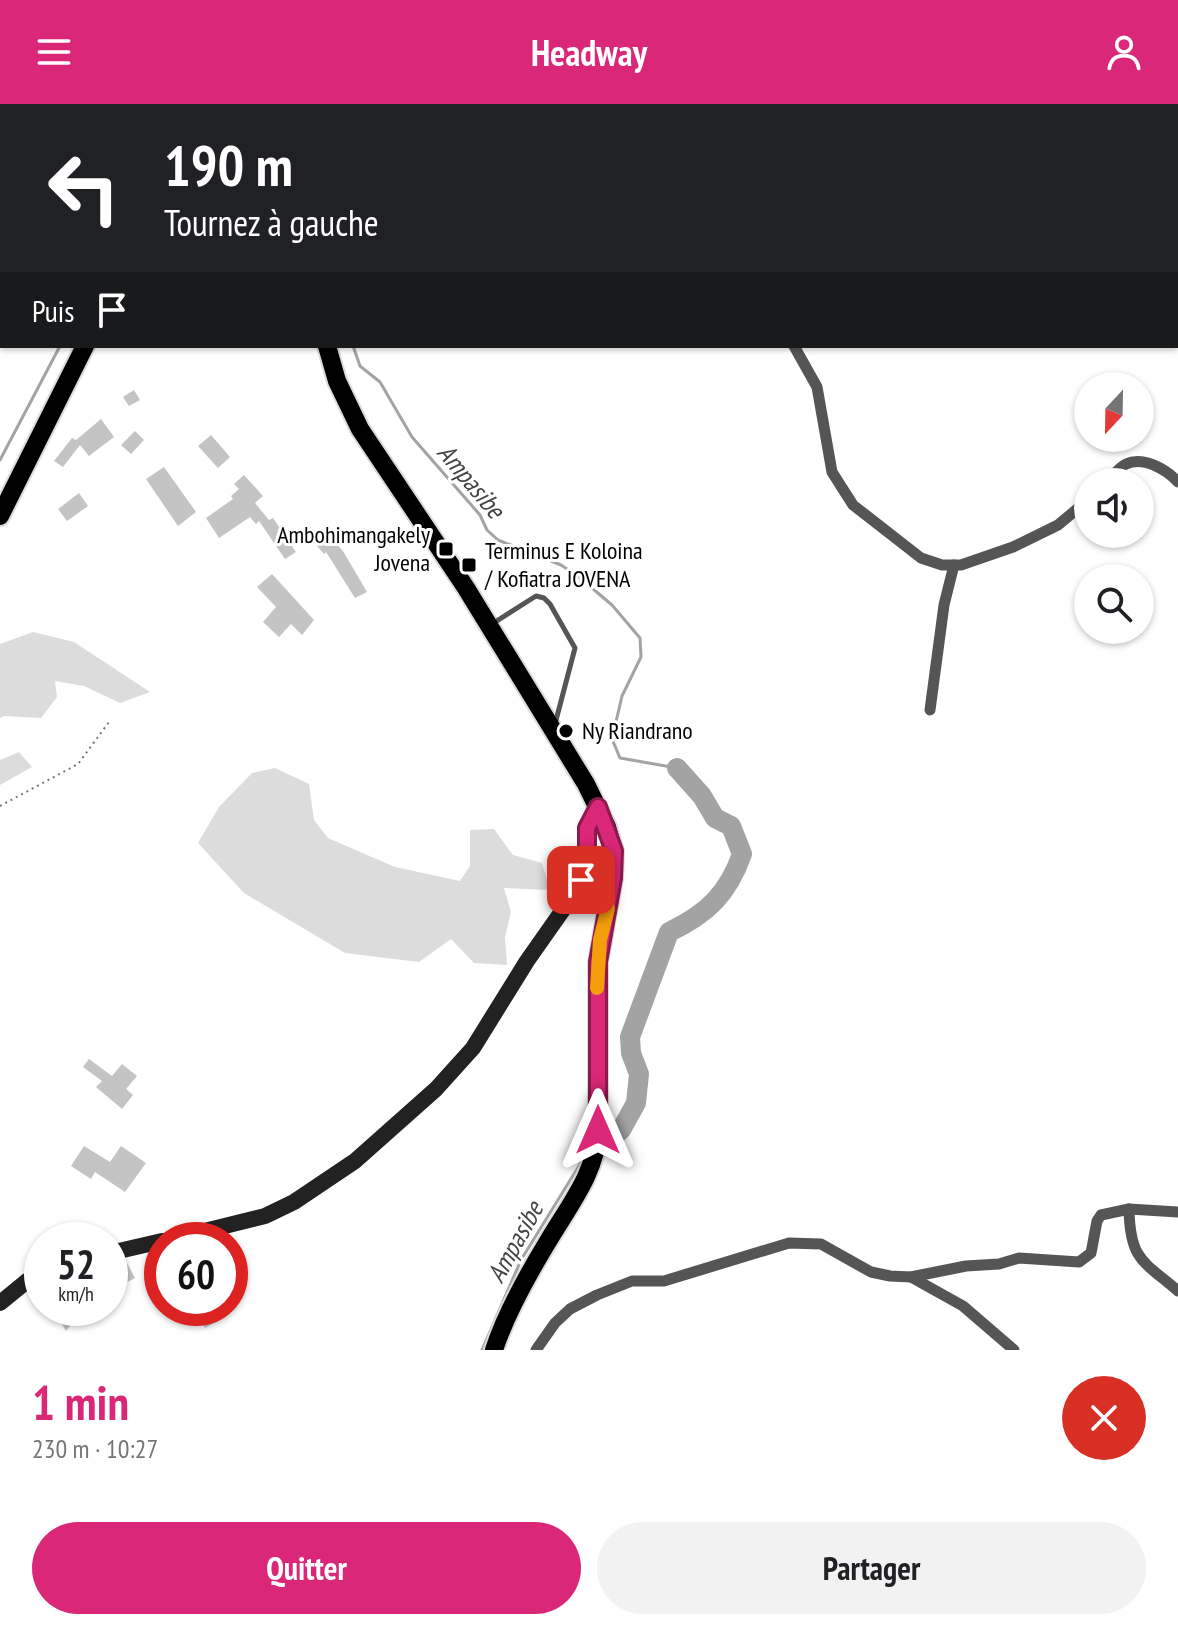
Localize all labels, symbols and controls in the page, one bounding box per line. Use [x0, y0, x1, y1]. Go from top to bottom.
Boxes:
text: Headway [531, 29, 647, 76]
icon: menu [32, 30, 76, 74]
icon: person [1102, 30, 1146, 74]
text: 190 m [164, 129, 293, 201]
icon: left [32, 136, 136, 240]
text: Tournez à gauche [164, 199, 379, 246]
icon: arrive [90, 288, 134, 332]
text: Puis [32, 291, 74, 330]
north arrow [1074, 372, 1154, 452]
map controls [1074, 372, 1154, 644]
water label: Ampasibe [431, 437, 514, 526]
button: sound [1074, 468, 1154, 548]
place label: Ambohimangakely Jovena [277, 519, 430, 578]
place label: Terminus E Koloina / Kofiatra JOVENA [484, 535, 643, 594]
marker: Ambohimangakely Jovena [437, 540, 455, 558]
marker: Terminus E Koloina / Kofiatra JOVENA [460, 556, 478, 574]
button: search [1074, 564, 1154, 644]
place label: Ny Riandrano [582, 715, 693, 746]
marker: Ny Riandrano [557, 722, 575, 740]
pin [547, 846, 615, 914]
icon: arrive [559, 858, 603, 902]
position arrow [556, 1088, 640, 1172]
water label: Ampasibe [479, 1194, 551, 1288]
speed limit sign: 60 [144, 1222, 248, 1326]
text: 52 [57, 1238, 95, 1290]
text: km/h [58, 1281, 94, 1307]
text: 1 min [32, 1371, 129, 1433]
button: close [1062, 1376, 1146, 1460]
text: 230 m · 10:27 [32, 1432, 158, 1465]
button: Quitter [32, 1522, 581, 1614]
button: Partager [597, 1522, 1146, 1614]

